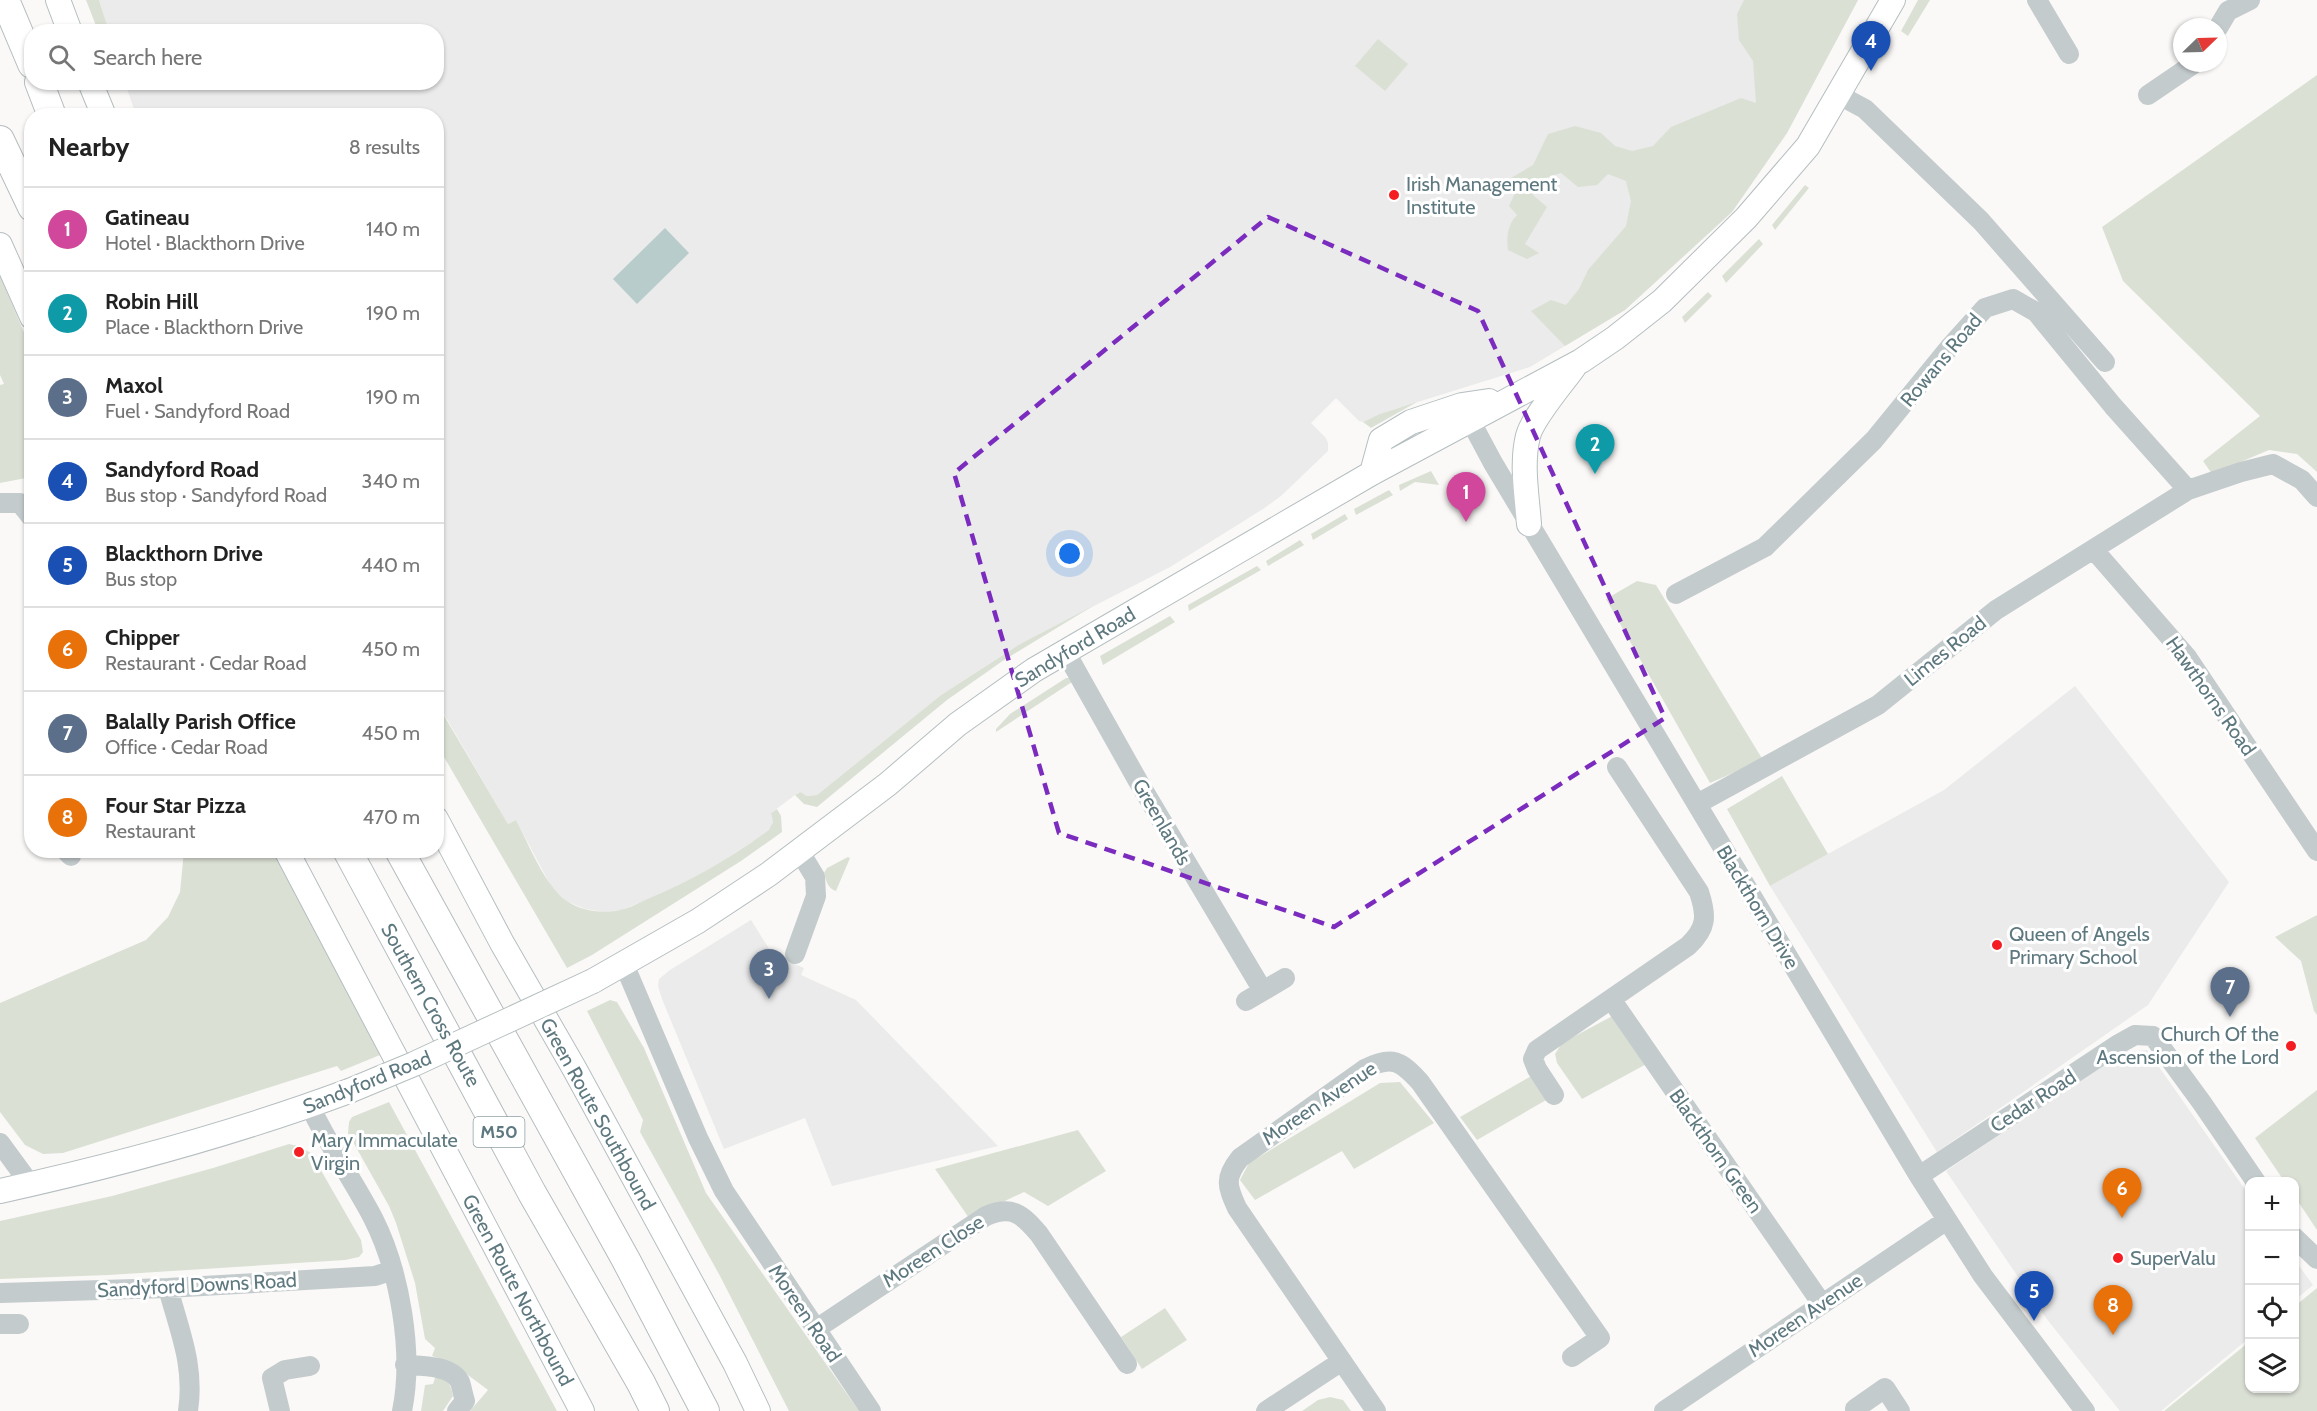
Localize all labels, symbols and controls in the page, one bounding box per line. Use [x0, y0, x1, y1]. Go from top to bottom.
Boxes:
north arrow [2173, 18, 2227, 72]
pin: 4 [1852, 22, 1890, 71]
search box [24, 24, 444, 90]
icon: search [45, 41, 78, 74]
text: Search here [93, 44, 202, 71]
text: Nearby [48, 131, 129, 163]
text: 8 results [349, 135, 420, 159]
place label: Irish Management Institute [1406, 172, 1558, 219]
marker: Irish Management Institute [1387, 188, 1401, 202]
text: Gatineau [105, 204, 190, 231]
text: 1 [64, 217, 71, 241]
text: 140 m [366, 217, 420, 241]
text: Hotel · Blackthorn Drive [105, 231, 305, 255]
text: Robin Hill [105, 288, 199, 315]
text: 2 [62, 301, 73, 325]
text: 190 m [366, 301, 420, 325]
street label: Rowans Road [1895, 309, 1987, 411]
text: Place · Blackthorn Drive [105, 315, 303, 339]
text: Maxol [105, 372, 163, 399]
text: 3 [62, 385, 73, 409]
text: 190 m [366, 385, 420, 409]
text: Fuel · Sandyford Road [105, 399, 290, 423]
pin: 2 [1576, 424, 1614, 474]
text: Sandyford Road [105, 456, 259, 483]
text: 4 [61, 469, 74, 493]
text: 340 m [362, 469, 420, 493]
pin: 1 [1446, 472, 1486, 522]
text: Bus stop · Sandyford Road [105, 483, 327, 507]
your location [1055, 539, 1084, 568]
text: Blackthorn Drive [105, 540, 263, 567]
text: 5 [62, 553, 73, 577]
text: 440 m [361, 553, 420, 577]
text: Bus stop [105, 567, 177, 591]
street label: Sandyford Road [1010, 602, 1140, 692]
street label: Limes Road [1899, 611, 1991, 691]
text: Chipper [105, 624, 180, 651]
street label: Hawthorns Road [2161, 632, 2261, 760]
text: 6 [62, 637, 73, 661]
text: 450 m [362, 637, 420, 661]
text: Restaurant · Cedar Road [105, 651, 307, 675]
text: Balally Parish Office [105, 708, 296, 735]
text: 7 [62, 721, 73, 745]
text: 450 m [362, 721, 420, 745]
text: Office · Cedar Road [105, 735, 268, 759]
street label: Greenlands [1128, 774, 1196, 870]
text: Four Star Pizza [105, 792, 246, 819]
text: 8 [61, 805, 74, 829]
text: 470 m [363, 805, 420, 829]
text: Restaurant [105, 819, 196, 843]
street label: Blackthorn Drive [1712, 841, 1804, 973]
street label: Southern Cross Route [376, 919, 486, 1091]
place label: Queen of Angels Primary School [2009, 922, 2150, 969]
marker: Queen of Angels Primary School [1990, 938, 2004, 952]
pin: 3 [750, 950, 788, 999]
pin: 7 [2210, 968, 2250, 1017]
street label: Green Route Southbound [535, 1014, 661, 1214]
place label: Church Of the Ascension of the Lord [2097, 1022, 2279, 1069]
marker: Church Of the Ascension of the Lord [2284, 1039, 2298, 1053]
street label: Sandyford Road [299, 1045, 435, 1119]
street label: Moreen Avenue [1257, 1056, 1381, 1150]
street label: Cedar Road [1986, 1064, 2080, 1138]
street label: Blackthorn Green [1664, 1084, 1768, 1218]
road number: M50 [474, 1117, 524, 1147]
place label: Mary Immaculate Virgin [311, 1128, 458, 1175]
marker: Mary Immaculate Virgin [292, 1145, 306, 1159]
pin: 6 [2102, 1168, 2142, 1218]
map controls [2245, 1177, 2299, 1393]
button: + [2245, 1177, 2299, 1231]
street label: Green Route Northbound [457, 1190, 579, 1390]
street label: Moreen Close [878, 1209, 988, 1293]
button: − [2245, 1231, 2299, 1285]
place label: SuperValu [2130, 1246, 2216, 1270]
marker: SuperValu [2111, 1251, 2125, 1265]
street label: Moreen Road [764, 1260, 846, 1366]
street label: Sandyford Downs Road [97, 1268, 297, 1302]
street label: Moreen Avenue [1743, 1268, 1867, 1362]
pin: 5 [2014, 1272, 2054, 1321]
button: locate [2245, 1285, 2299, 1339]
pin: 8 [2094, 1286, 2132, 1335]
button: layers [2245, 1339, 2299, 1393]

